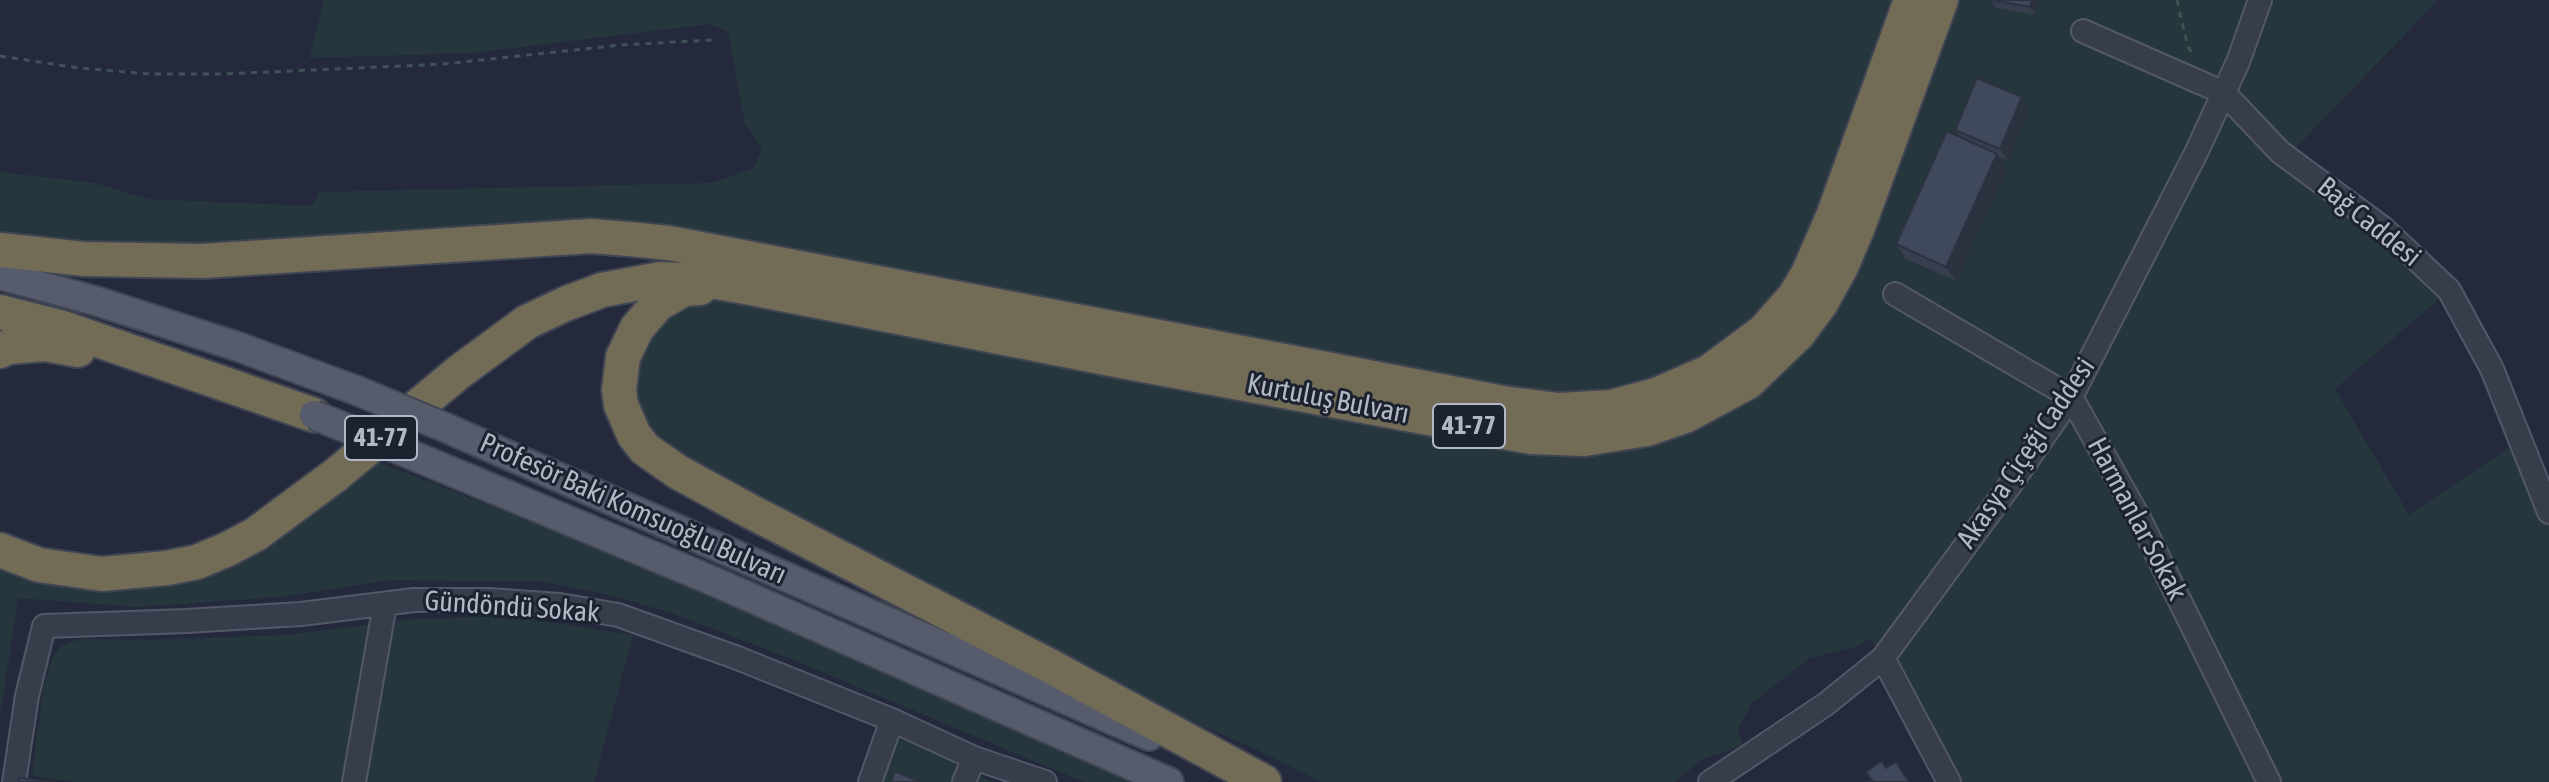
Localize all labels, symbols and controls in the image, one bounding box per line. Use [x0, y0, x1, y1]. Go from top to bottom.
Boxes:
street label: Bağ Caddesi [2310, 170, 2428, 274]
street label: Akasya Çiçeği Caddesi [1950, 351, 2102, 555]
street label: Kurtuluş Bulvarı [1244, 367, 1412, 431]
road number: 41-77 [1433, 404, 1505, 448]
road number: 41-77 [345, 416, 417, 460]
street label: Profesör Baki Komsuoğlu Bulvarı [475, 426, 791, 592]
street label: Harmanlar Sokak [2080, 432, 2194, 606]
street label: Gündöndü Sokak [423, 584, 601, 630]

